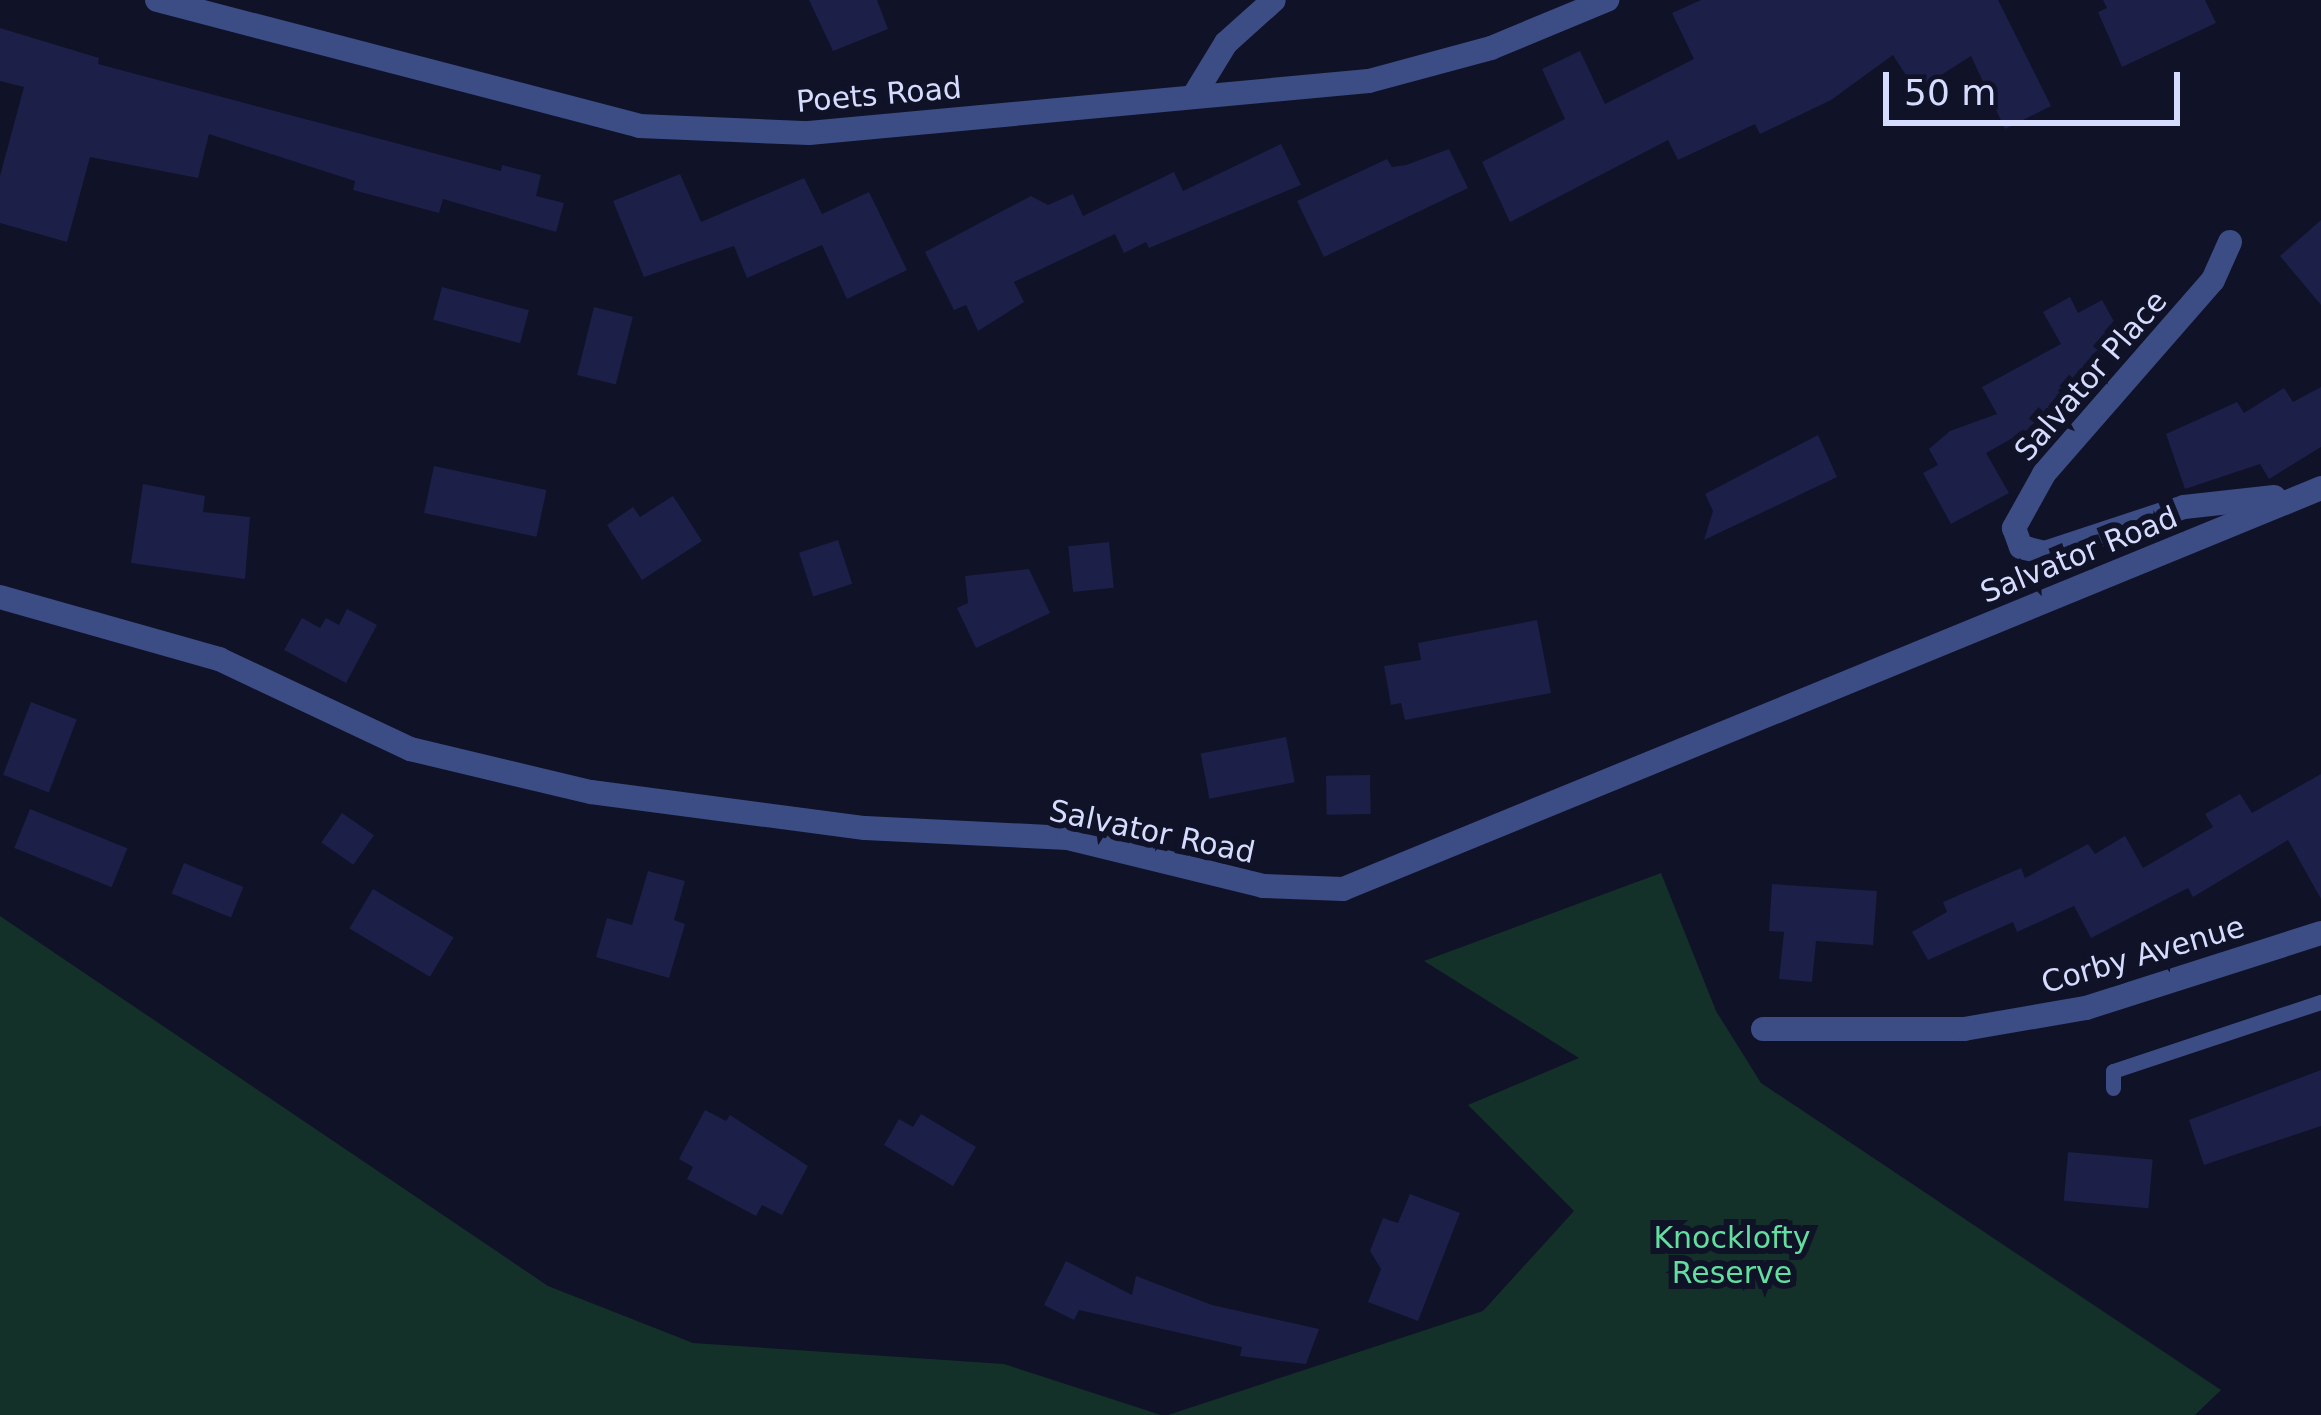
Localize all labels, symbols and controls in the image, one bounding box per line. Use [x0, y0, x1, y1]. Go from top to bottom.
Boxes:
scale bar [1889, 48, 2186, 122]
street label: Poets Road [795, 70, 963, 120]
text: 50 m [1904, 72, 1996, 113]
street label: Salvator Place [2007, 284, 2175, 468]
street label: Salvator Road [1975, 499, 2183, 611]
street label: Salvator Road [1046, 793, 1258, 871]
street label: Corby Avenue [2037, 909, 2249, 1001]
park label: Knocklofty Reserve [1653, 1220, 1811, 1290]

